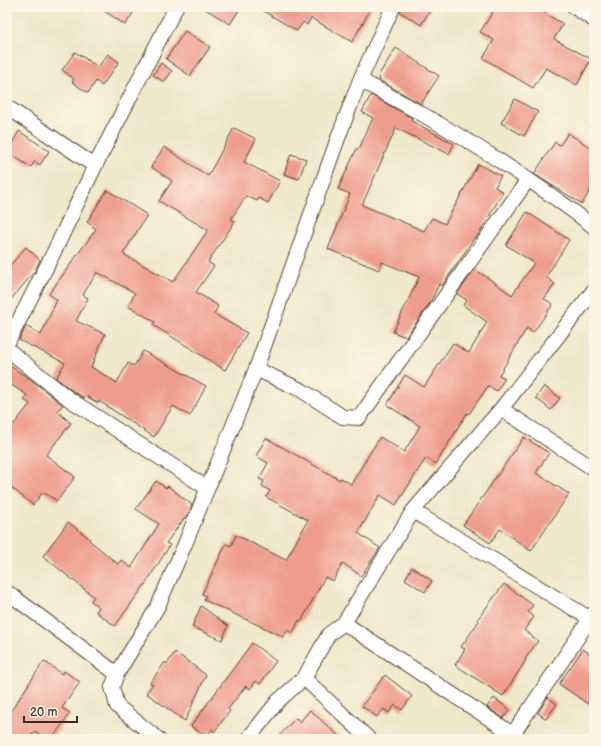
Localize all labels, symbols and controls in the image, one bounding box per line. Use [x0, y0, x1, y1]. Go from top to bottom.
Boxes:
scale bar [24, 698, 77, 724]
text: 20 m [30, 705, 57, 720]

